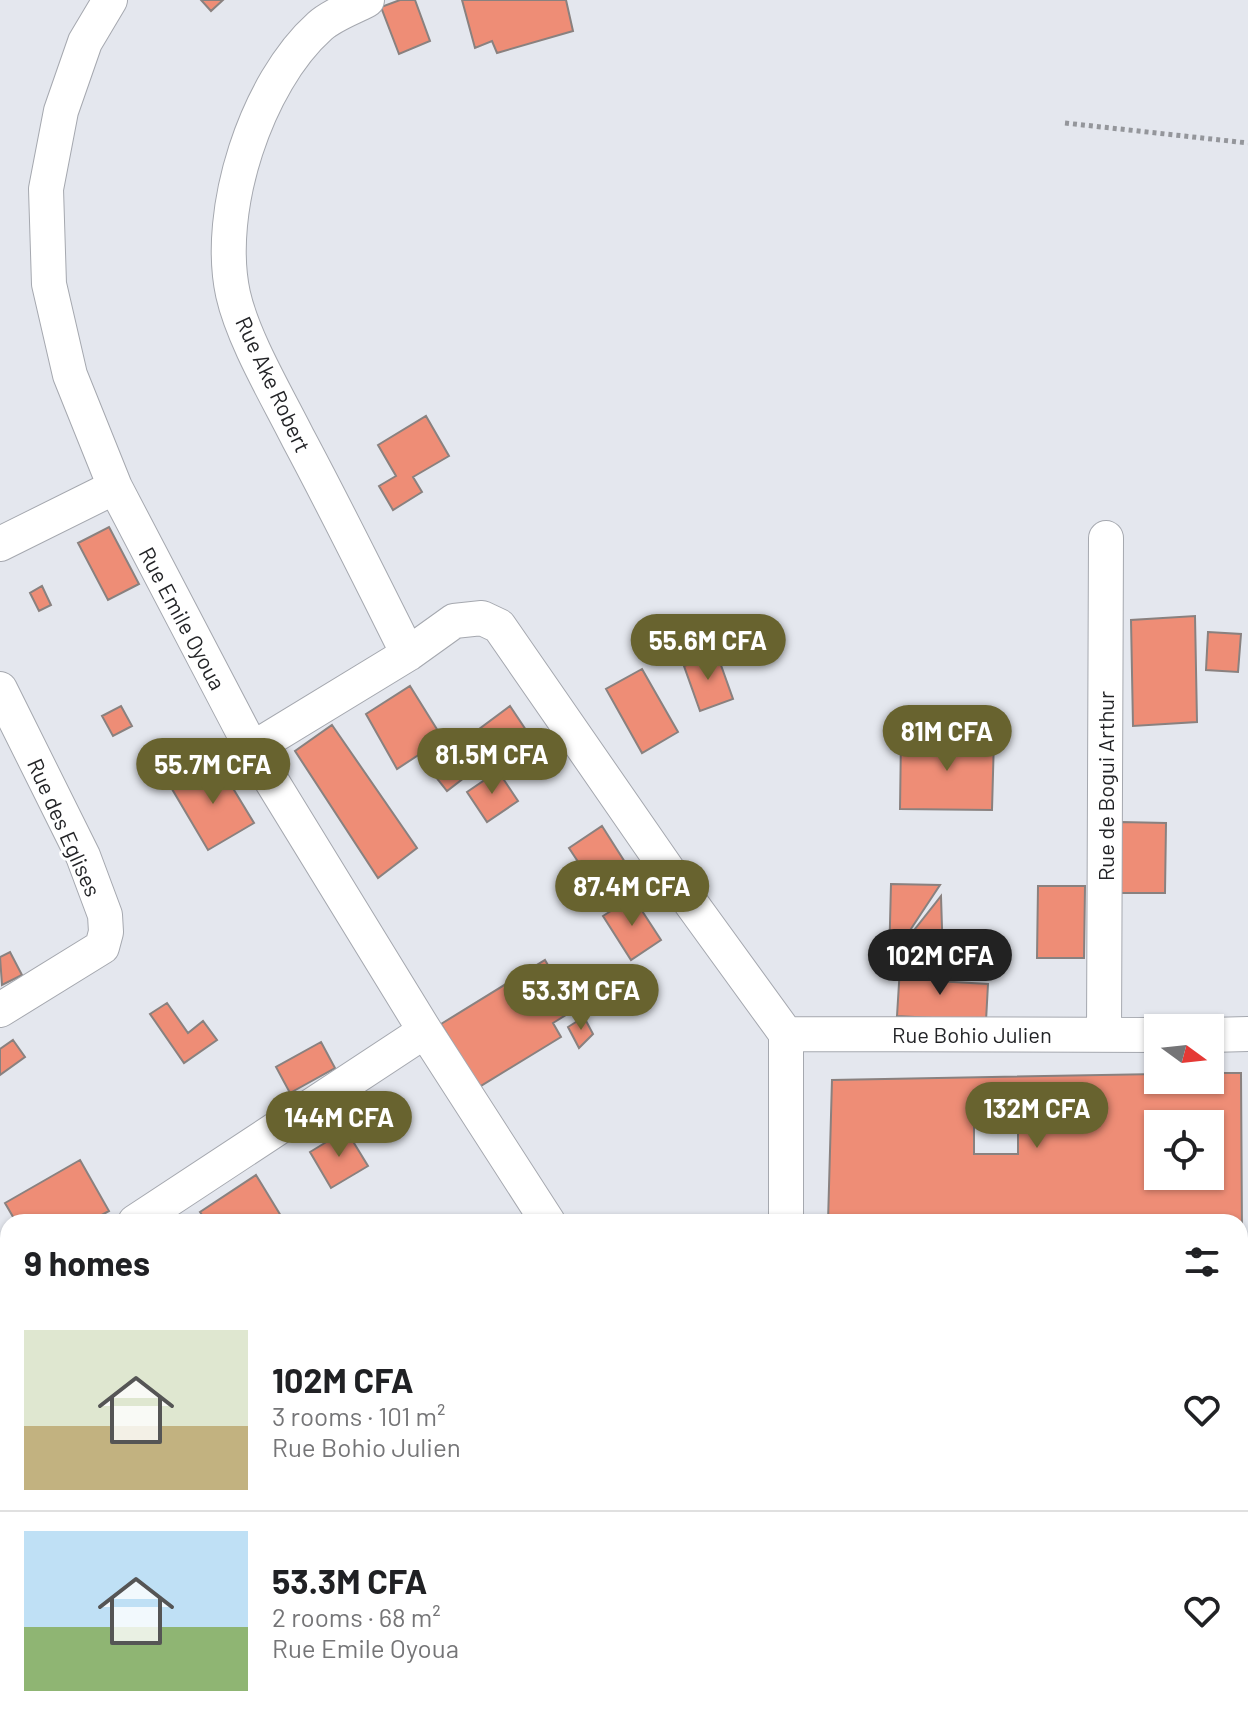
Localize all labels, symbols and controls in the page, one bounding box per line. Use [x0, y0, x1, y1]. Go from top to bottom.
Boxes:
street label: Rue Ake Robert [231, 312, 317, 456]
street label: Rue Emile Oyoua [134, 542, 232, 694]
pin: 55.6M CFA [616, 614, 800, 682]
text: 55.6M CFA [649, 624, 767, 655]
street label: Rue de Bogui Arthur [1092, 691, 1118, 881]
pin: 81M CFA [873, 705, 1021, 773]
text: 81M CFA [901, 715, 993, 746]
pin: 81.5M CFA [400, 728, 584, 796]
pin: 55.7M CFA [121, 738, 305, 806]
text: 81.5M CFA [435, 738, 549, 769]
text: 55.7M CFA [154, 748, 272, 779]
street label: Rue des Eglises [23, 754, 107, 900]
pin: 87.4M CFA [540, 860, 724, 928]
text: 87.4M CFA [573, 870, 691, 901]
pin: 102M CFA [857, 929, 1023, 997]
text: 102M CFA [886, 939, 994, 970]
pin: 53.3M CFA [489, 964, 673, 1032]
text: 53.3M CFA [522, 974, 640, 1005]
north arrow [1144, 1014, 1224, 1094]
map controls [1144, 1014, 1224, 1190]
street label: Rue Bohio Julien [892, 1021, 1052, 1047]
pin: 132M CFA [954, 1082, 1120, 1150]
pin: 144M CFA [256, 1091, 422, 1159]
text: 132M CFA [983, 1092, 1091, 1123]
text: 144M CFA [284, 1101, 394, 1132]
button: locate [1144, 1110, 1224, 1190]
icon: filters [1180, 1240, 1224, 1284]
text: 9 homes [24, 1242, 150, 1283]
text: 102M CFA [272, 1359, 413, 1400]
icon: home [88, 1362, 184, 1458]
icon: heart [1180, 1388, 1224, 1432]
text: 3 rooms · 101 m² [272, 1400, 445, 1431]
text: Rue Bohio Julien [272, 1431, 461, 1462]
text: 53.3M CFA [272, 1560, 427, 1601]
icon: home [88, 1563, 184, 1659]
icon: heart [1180, 1589, 1224, 1633]
text: 2 rooms · 68 m² [272, 1601, 441, 1632]
text: Rue Emile Oyoua [272, 1632, 459, 1663]

